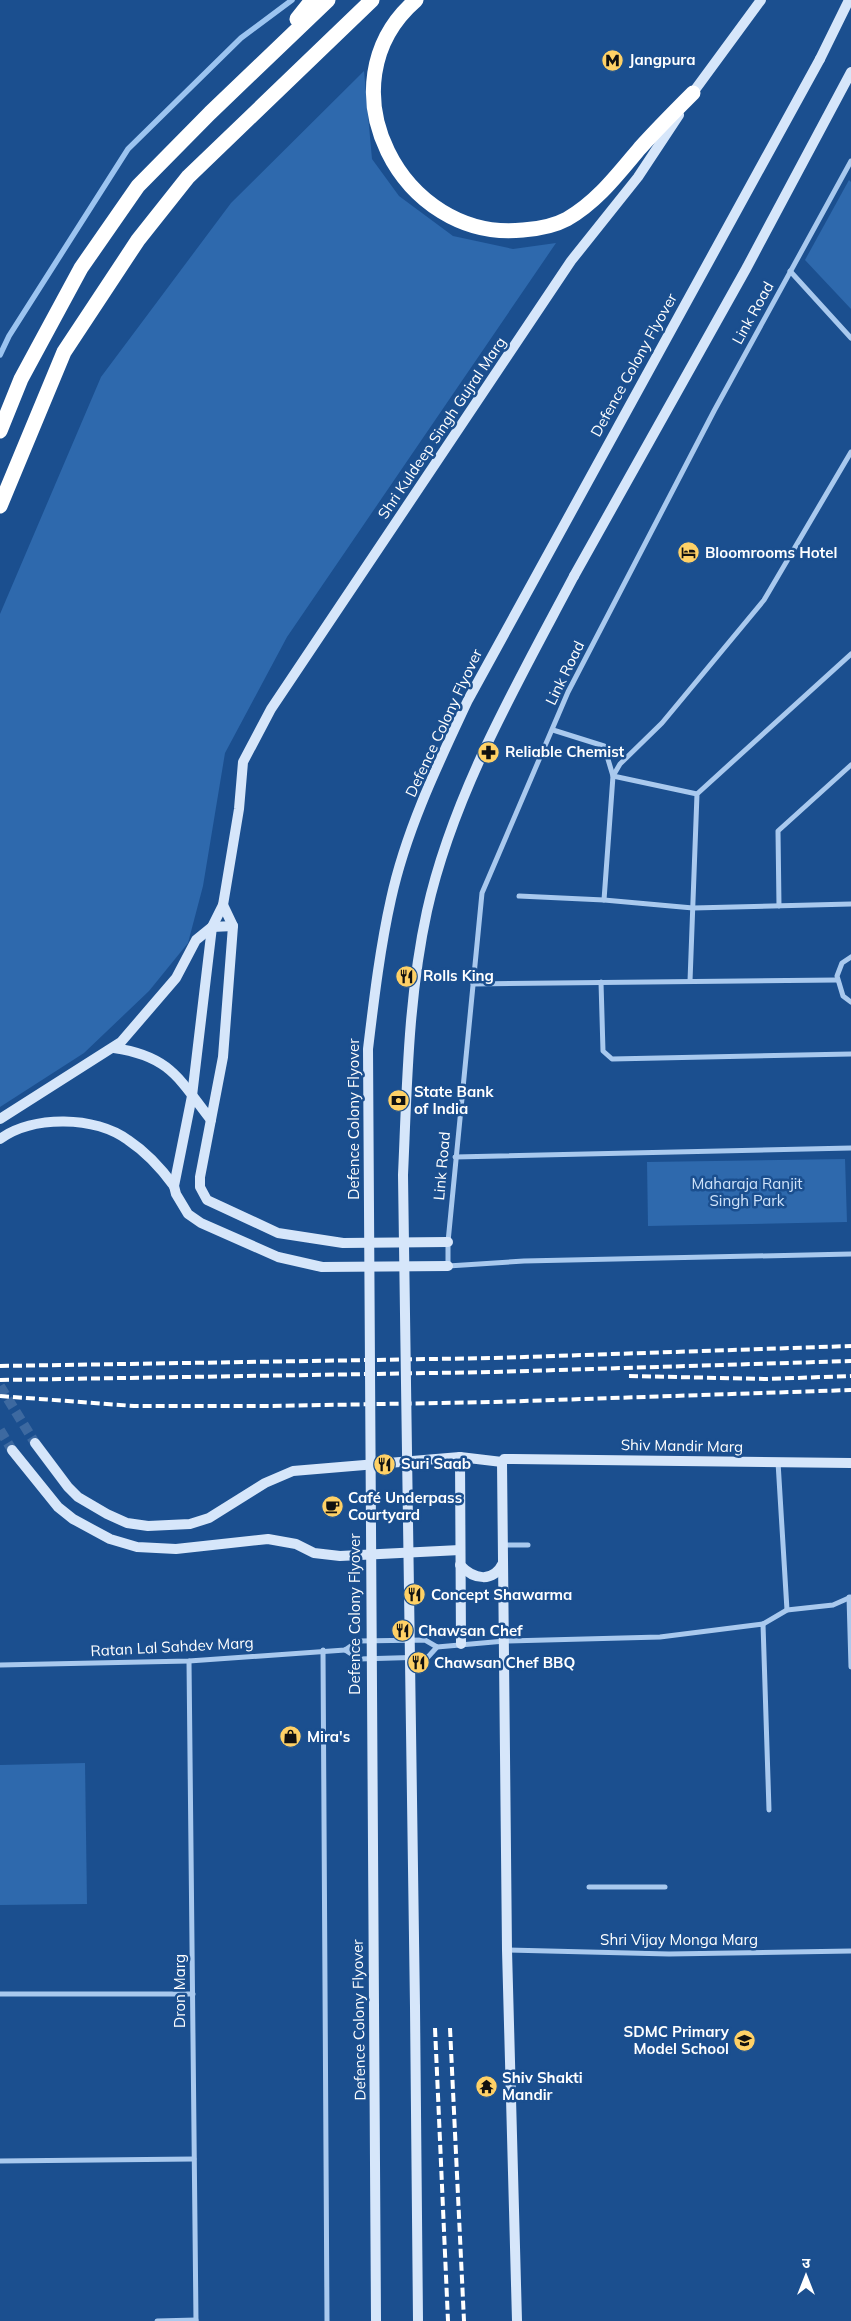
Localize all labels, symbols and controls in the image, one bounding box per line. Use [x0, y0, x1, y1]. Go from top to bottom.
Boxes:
metro station icon: Jangpura [601, 48, 625, 72]
place label: Jangpura [629, 50, 695, 69]
street label: Link Road [728, 278, 778, 348]
street label: Defence Colony Flyover [586, 289, 681, 440]
street label: Shri Kuldeep Singh Gujral Marg [373, 333, 510, 522]
hotel icon: Bloomrooms Hotel [677, 541, 701, 565]
place label: Bloomrooms Hotel [705, 543, 837, 562]
street label: Link Road [541, 638, 588, 708]
street label: Defence Colony Flyover [401, 645, 486, 800]
pharmacy icon: Reliable Chemist [477, 740, 501, 764]
place label: Reliable Chemist [505, 742, 625, 761]
restaurant icon: Rolls King [395, 964, 419, 988]
place label: Rolls King [423, 966, 494, 985]
street label: Defence Colony Flyover [344, 1038, 363, 1200]
place label: State Bank of India [414, 1082, 494, 1118]
bank icon: State Bank of India [386, 1089, 410, 1113]
street label: Link Road [429, 1131, 454, 1201]
park label: Maharaja Ranjit Singh Park [691, 1174, 803, 1210]
street label: Shiv Mandir Marg [621, 1435, 743, 1456]
restaurant icon: Suri Saab [373, 1452, 397, 1476]
place label: Suri Saab [401, 1454, 471, 1473]
place label: Café Underpass Courtyard [348, 1488, 462, 1524]
cafe icon: Café Underpass Courtyard [320, 1495, 344, 1519]
street label: Defence Colony Flyover [345, 1533, 364, 1695]
restaurant icon: Concept Shawarma [403, 1583, 427, 1607]
place label: Concept Shawarma [431, 1585, 572, 1604]
restaurant icon: Chawsan Chef [390, 1619, 414, 1643]
place label: Chawsan Chef [418, 1621, 523, 1640]
street label: Ratan Lal Sahdev Marg [90, 1633, 254, 1660]
restaurant icon: Chawsan Chef BBQ [406, 1651, 430, 1675]
place label: Chawsan Chef BBQ [434, 1653, 575, 1672]
shop icon: Mira's [279, 1725, 303, 1749]
place label: Mira's [307, 1727, 350, 1746]
street label: Shri Vijay Monga Marg [600, 1930, 758, 1949]
street label: Defence Colony Flyover [348, 1939, 369, 2101]
street label: Dron Marg [170, 1954, 189, 2028]
place label: SDMC Primary Model School [624, 2022, 730, 2058]
school or university icon: SDMC Primary Model School [733, 2029, 757, 2053]
place label: Shiv Shakti Mandir [502, 2068, 583, 2104]
temple icon: Shiv Shakti Mandir [474, 2075, 498, 2099]
north arrow [781, 2251, 831, 2301]
text: उ [802, 2254, 811, 2272]

